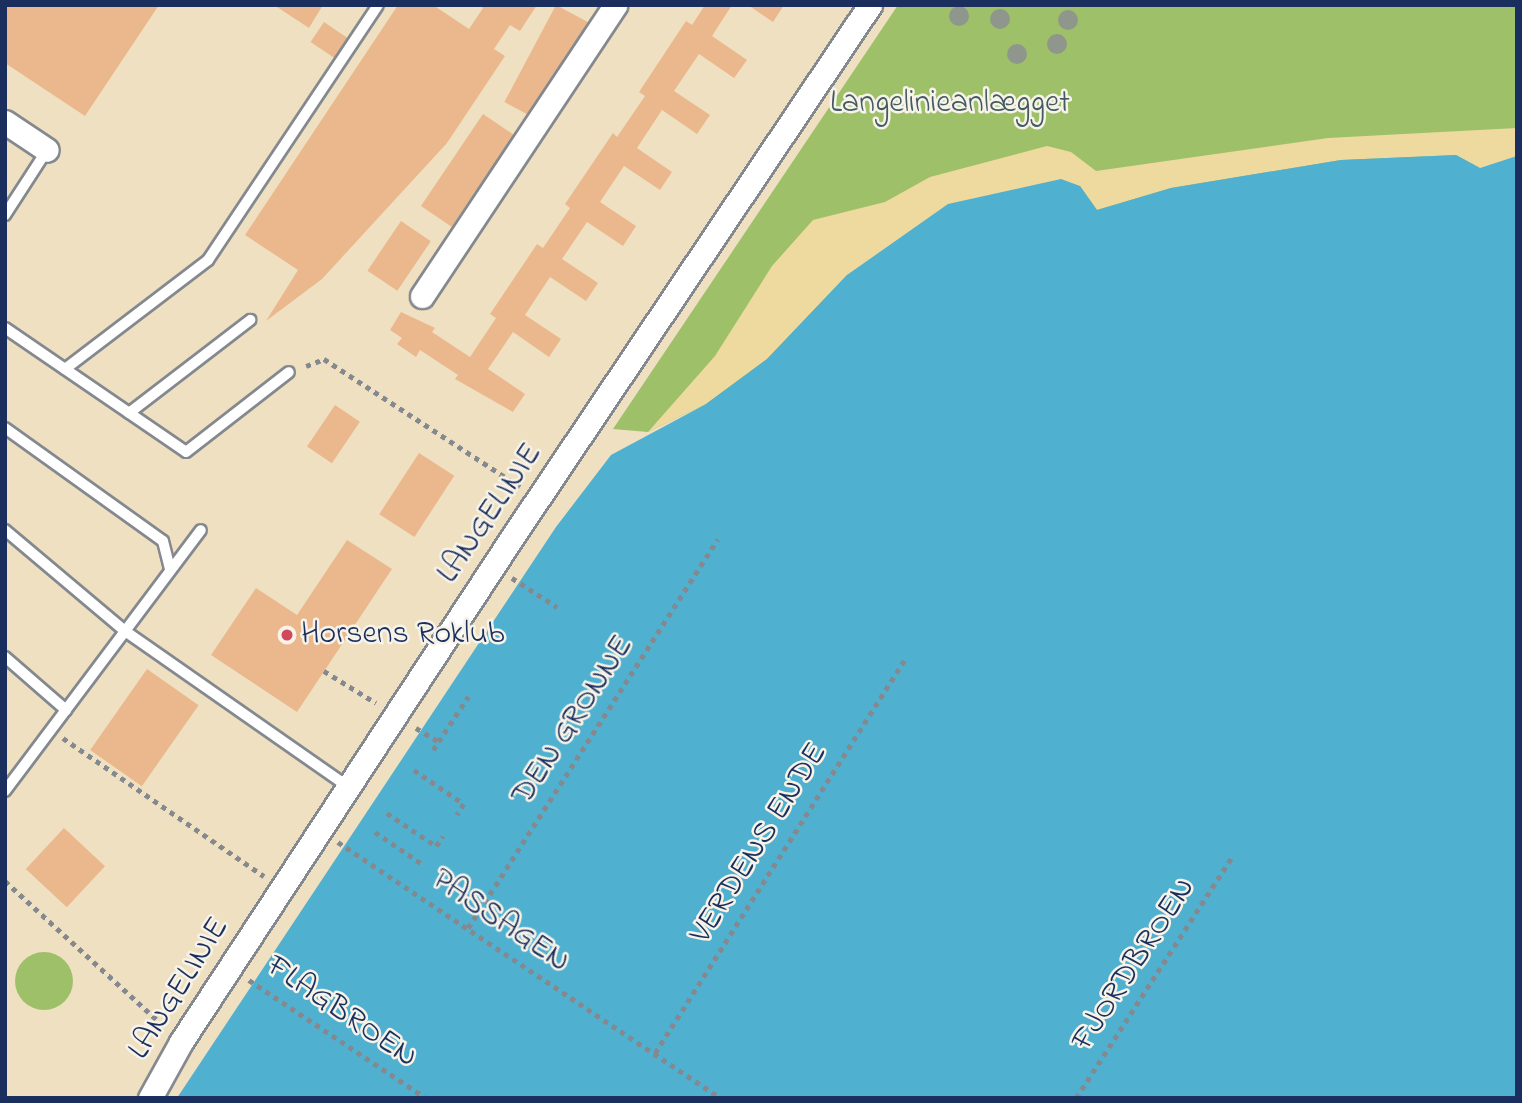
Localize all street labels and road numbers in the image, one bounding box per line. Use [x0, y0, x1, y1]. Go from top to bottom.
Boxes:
street label: LANGELINIE [430, 437, 552, 591]
street label: DEN GRONNE [505, 629, 643, 813]
street label: VERDENS ENDE [683, 737, 837, 951]
street label: PASSAGEN [424, 862, 576, 982]
street label: FJORDBROEN [1065, 871, 1205, 1059]
street label: LANGELINIE [121, 911, 239, 1067]
street label: FLAGBROEN [258, 948, 424, 1078]

